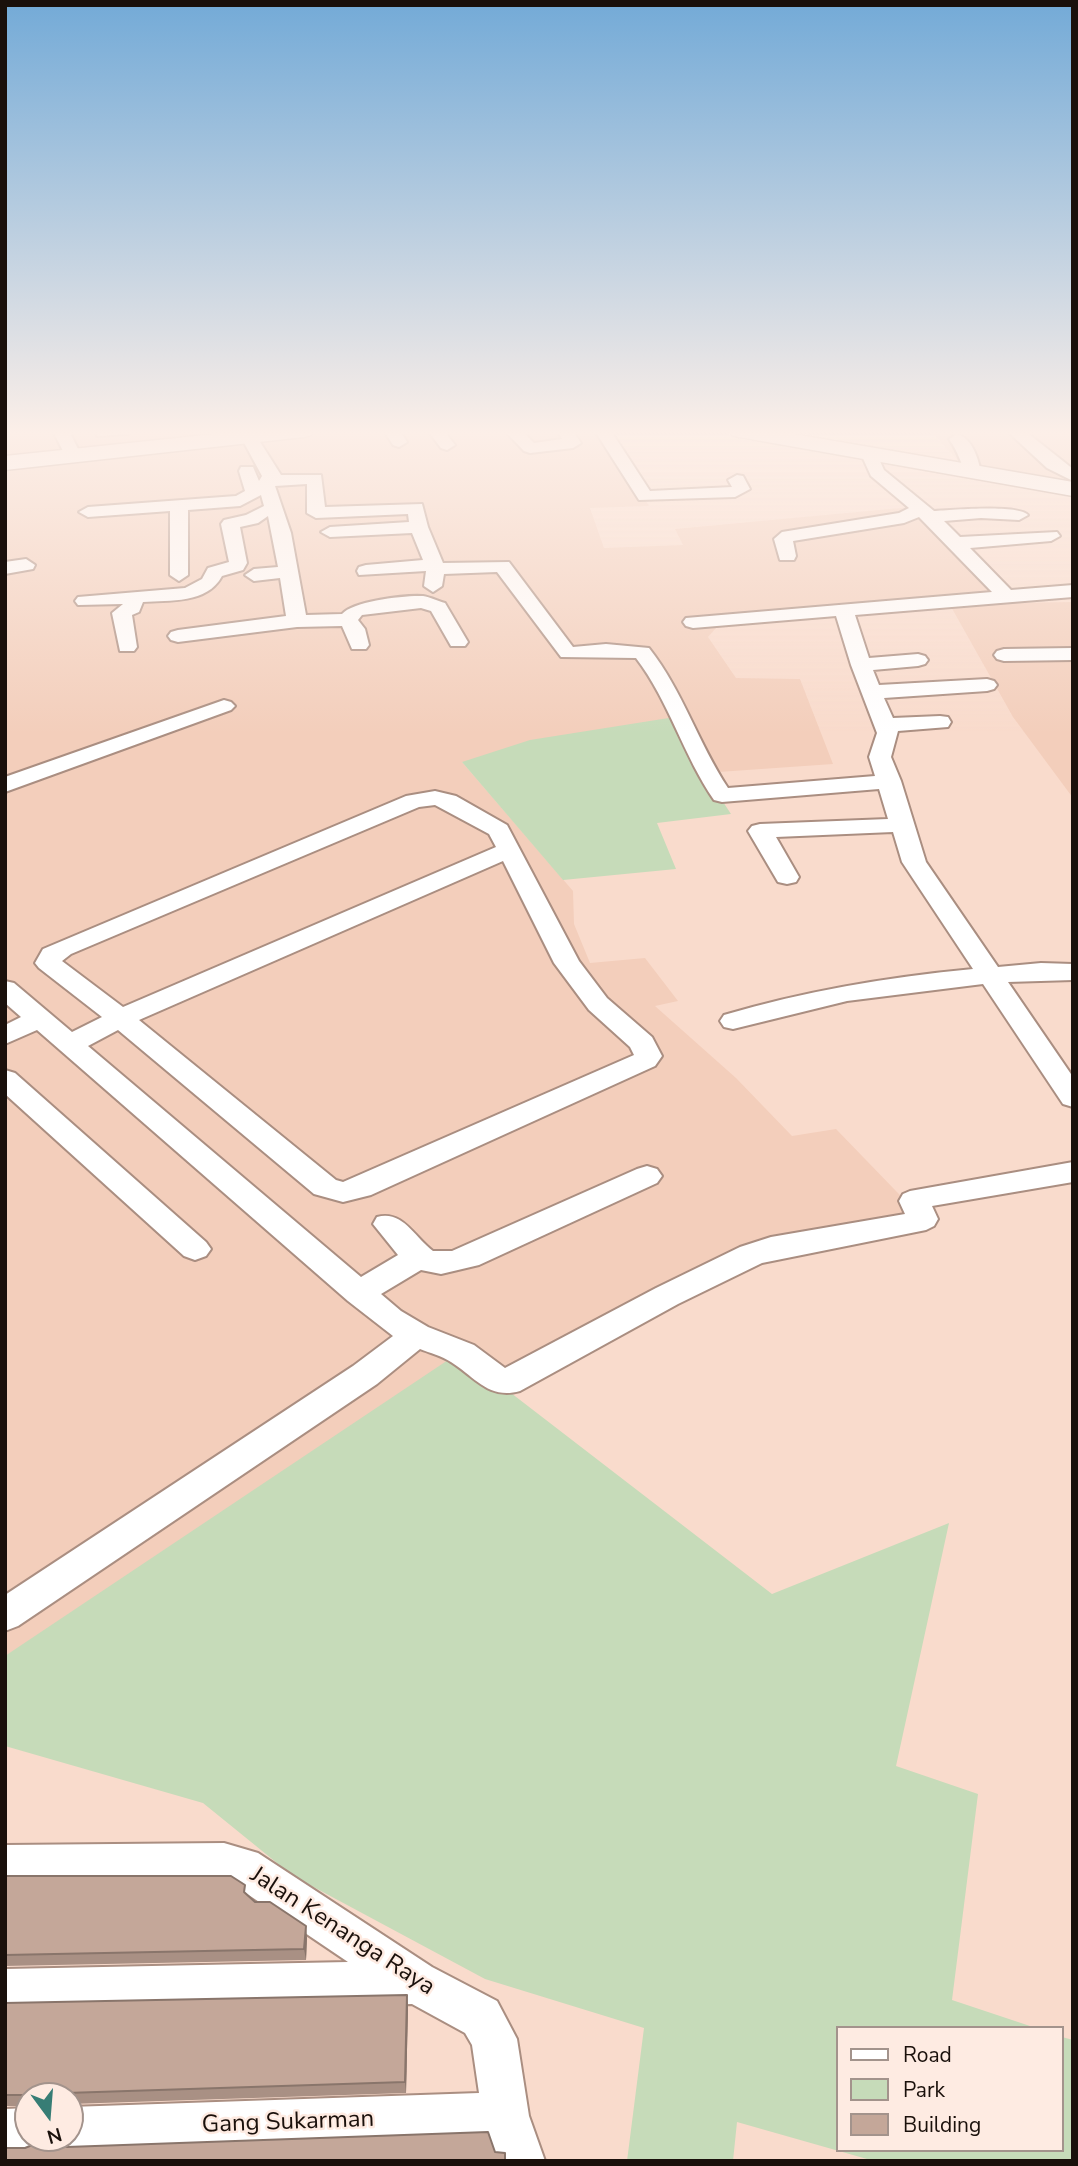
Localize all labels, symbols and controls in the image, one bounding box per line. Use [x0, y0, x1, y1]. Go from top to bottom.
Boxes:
street label: Jalan Kenanga Raya [244, 1862, 440, 2002]
legend [836, 2026, 1064, 2152]
text: Road [903, 2041, 952, 2069]
text: Park [903, 2076, 945, 2104]
north arrow [14, 2082, 84, 2152]
street label: Gang Sukarman [201, 2106, 375, 2140]
text: Building [903, 2111, 981, 2139]
text: N [44, 2121, 65, 2150]

